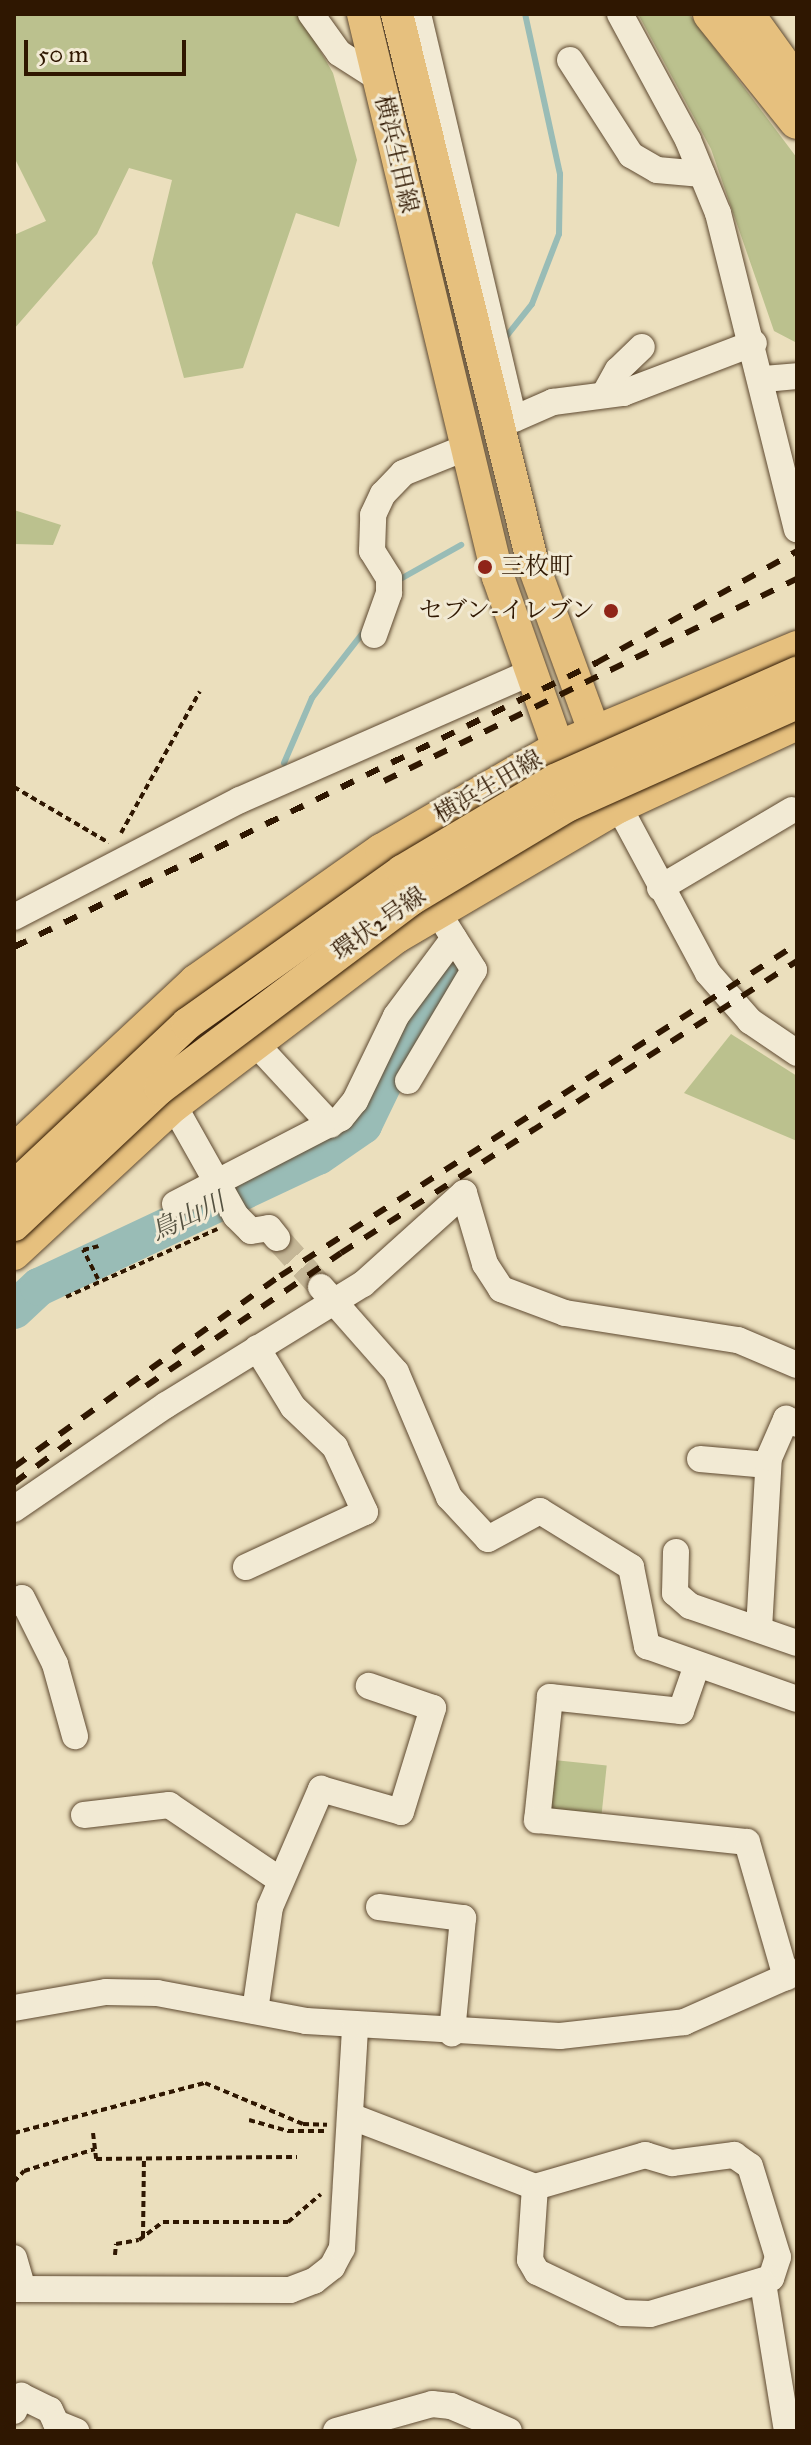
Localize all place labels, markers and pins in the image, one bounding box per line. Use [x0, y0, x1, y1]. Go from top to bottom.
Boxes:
place label: 三枚町 [501, 553, 573, 581]
marker: 三枚町 [476, 558, 494, 576]
place label: セブン-イレブン [417, 597, 595, 625]
marker: セブン-イレブン [602, 602, 620, 620]

